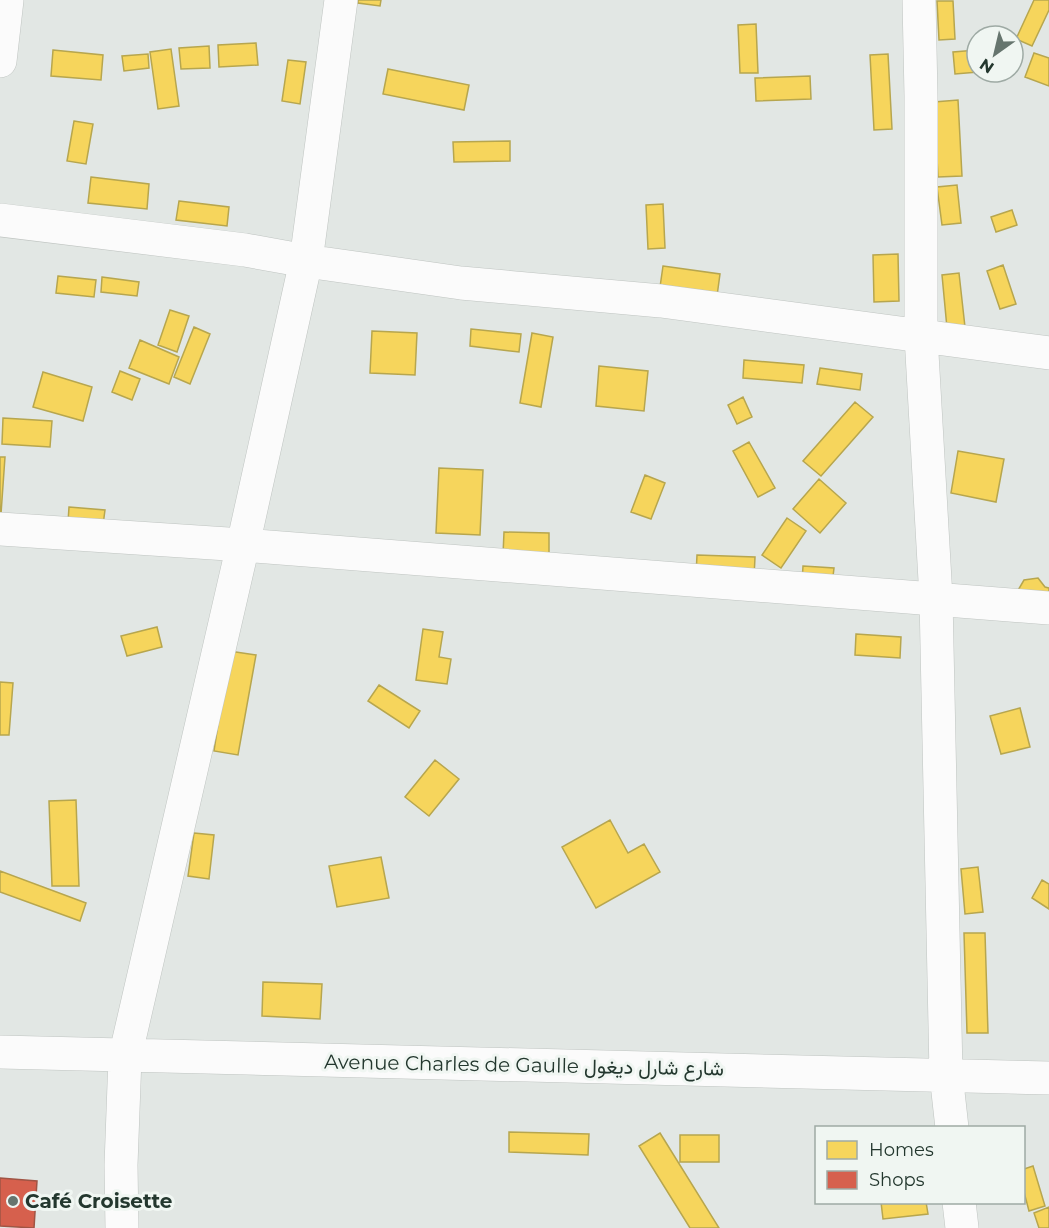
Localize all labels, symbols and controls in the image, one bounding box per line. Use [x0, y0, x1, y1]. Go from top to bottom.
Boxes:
north arrow [965, 24, 1025, 84]
text: N [976, 55, 998, 78]
street label: Avenue Charles de Gaulle شارع شارل ديغول [324, 1050, 724, 1082]
legend [815, 1126, 1025, 1204]
text: Homes [869, 1139, 934, 1161]
text: Shops [869, 1169, 925, 1191]
place label: Café Croisette [25, 1189, 172, 1213]
marker: Café Croisette [6, 1194, 20, 1208]

